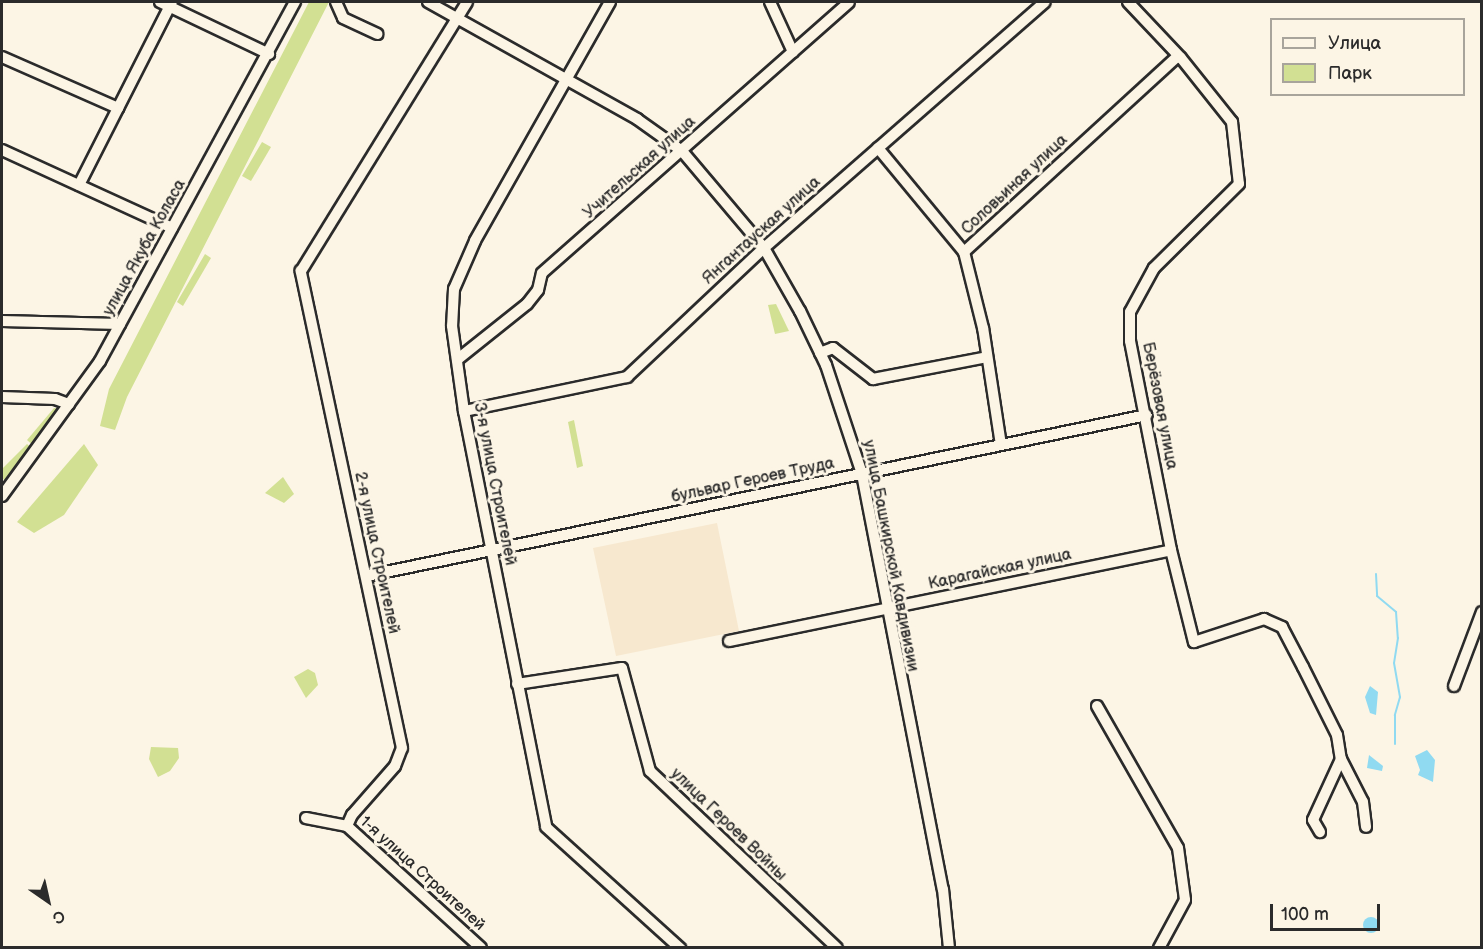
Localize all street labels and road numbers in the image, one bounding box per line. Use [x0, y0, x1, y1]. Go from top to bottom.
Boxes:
street label: Учительская улица [580, 113, 700, 223]
street label: Соловьиная улица [958, 131, 1072, 239]
street label: Янгантауская улица [699, 173, 825, 289]
street label: улица Якуба Коласа [100, 177, 190, 319]
street label: Берёзовая улица [1137, 341, 1181, 471]
street label: 3-я улица Строителей [469, 401, 519, 567]
street label: улица Башкирской Кавдивизии [858, 439, 922, 673]
street label: бульвар Героев Труда [670, 454, 836, 508]
street label: 2-я улица Строителей [349, 470, 403, 636]
street label: Карагайская улица [927, 545, 1073, 595]
street label: улица Героев Войны [666, 765, 790, 885]
street label: 1-я улица Строителей [355, 813, 489, 935]

